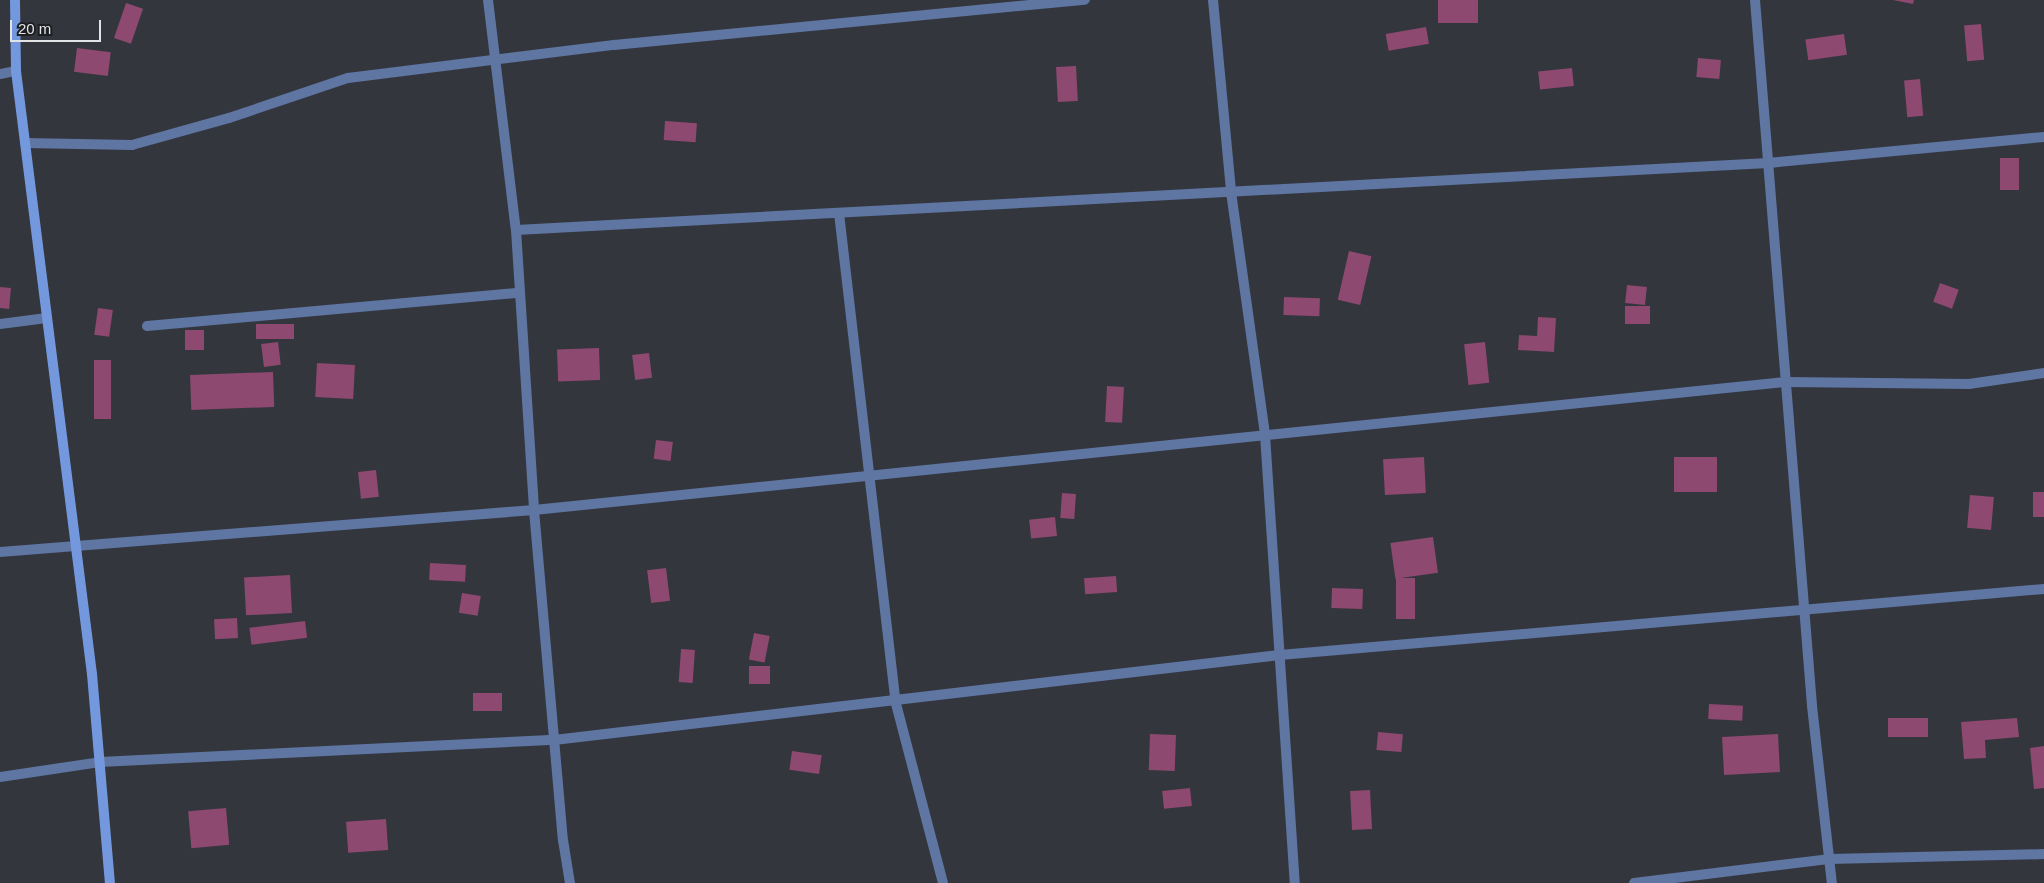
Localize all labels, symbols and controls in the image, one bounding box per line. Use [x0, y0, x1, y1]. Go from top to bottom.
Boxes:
scale bar [12, 10, 104, 42]
text: 20 m [18, 20, 51, 37]

